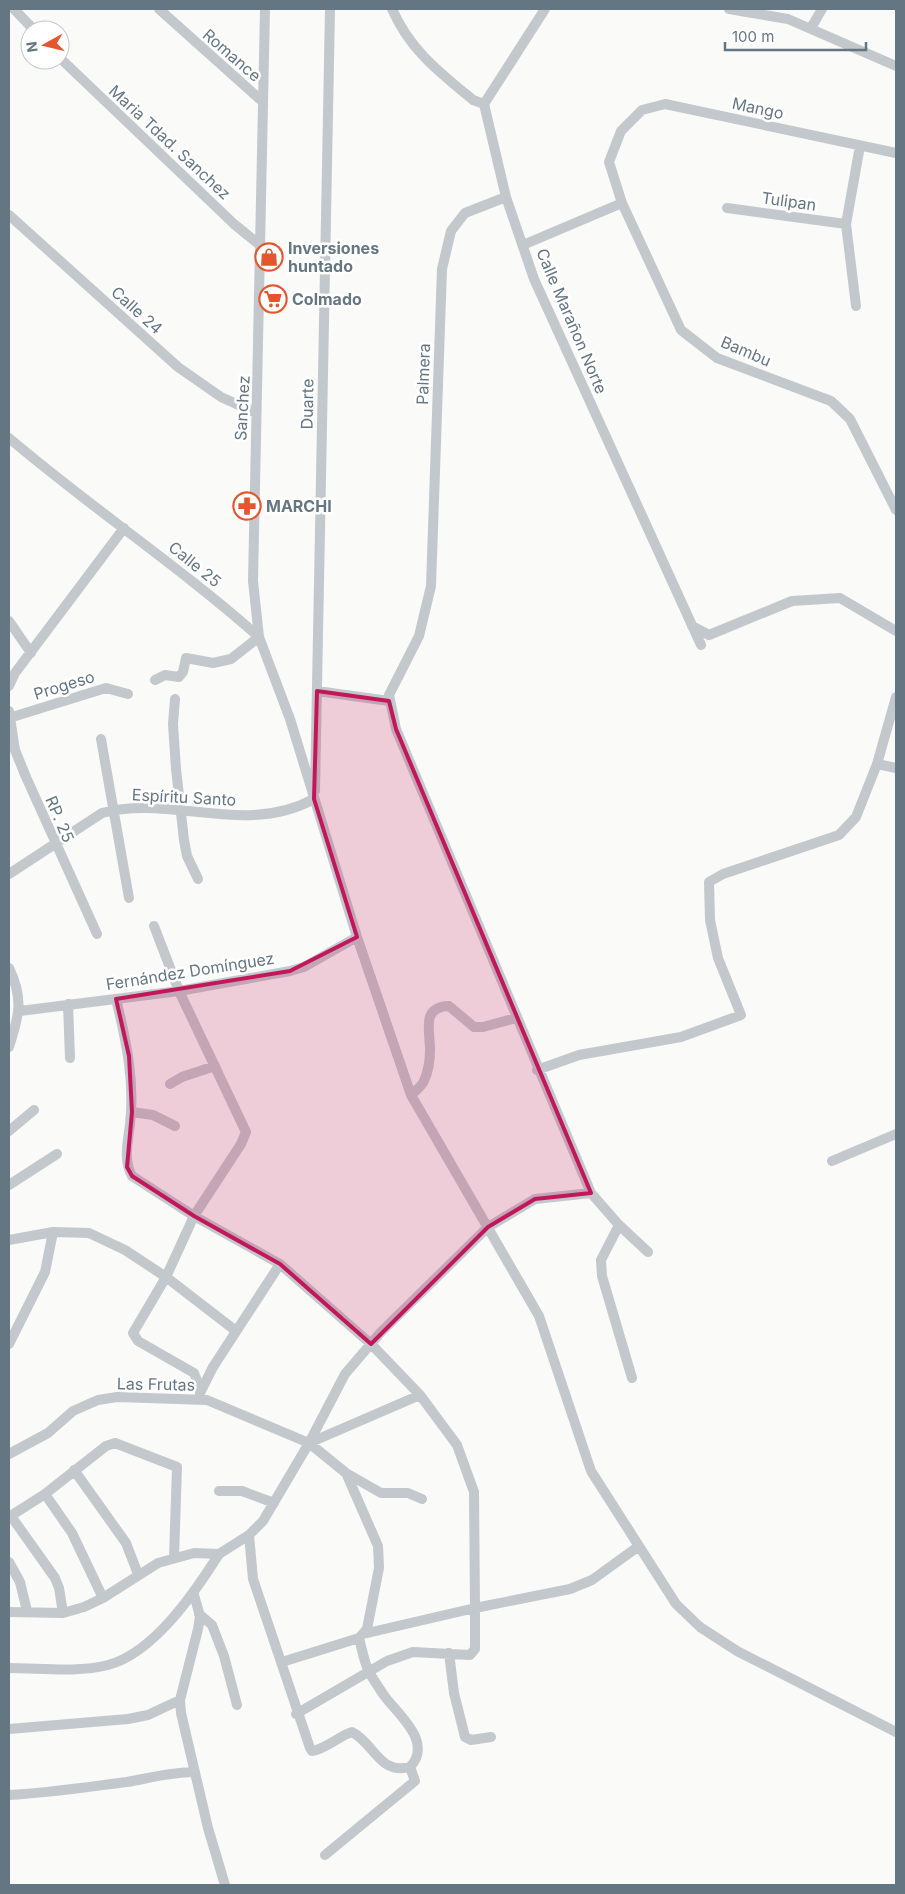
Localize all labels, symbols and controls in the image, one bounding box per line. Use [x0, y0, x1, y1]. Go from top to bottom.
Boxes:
north arrow [20, 20, 70, 70]
scale bar [725, 20, 866, 52]
street label: Romance [199, 24, 265, 86]
text: 100 m [732, 27, 774, 46]
text: N [22, 40, 41, 53]
street label: Maria Tdad. Sanchez [105, 80, 235, 204]
street label: Mango [730, 93, 786, 123]
street label: Tulipan [760, 187, 818, 215]
place label: Inversiones huntado [288, 238, 379, 276]
shop icon: Inversiones huntado [254, 242, 284, 272]
street label: Calle Marañon Norte [532, 245, 612, 397]
street label: Calle 24 [107, 282, 167, 338]
supermarket icon: Colmado [258, 284, 288, 314]
place label: Colmado [292, 289, 362, 309]
street label: Bambu [718, 331, 774, 371]
street label: Palmera [412, 343, 434, 405]
street label: Sanchez [230, 375, 254, 441]
street label: Duarte [297, 378, 317, 430]
pharmacy icon: MARCHI [232, 491, 262, 521]
place label: MARCHI [266, 496, 332, 516]
street label: Calle 25 [165, 537, 225, 591]
street label: Progeso [31, 666, 97, 704]
street label: Espíritu Santo [131, 784, 237, 810]
street label: RP. 25 [41, 793, 79, 845]
street label: Fernández Domínguez [104, 948, 276, 994]
street label: Las Frutas [117, 1373, 195, 1395]

